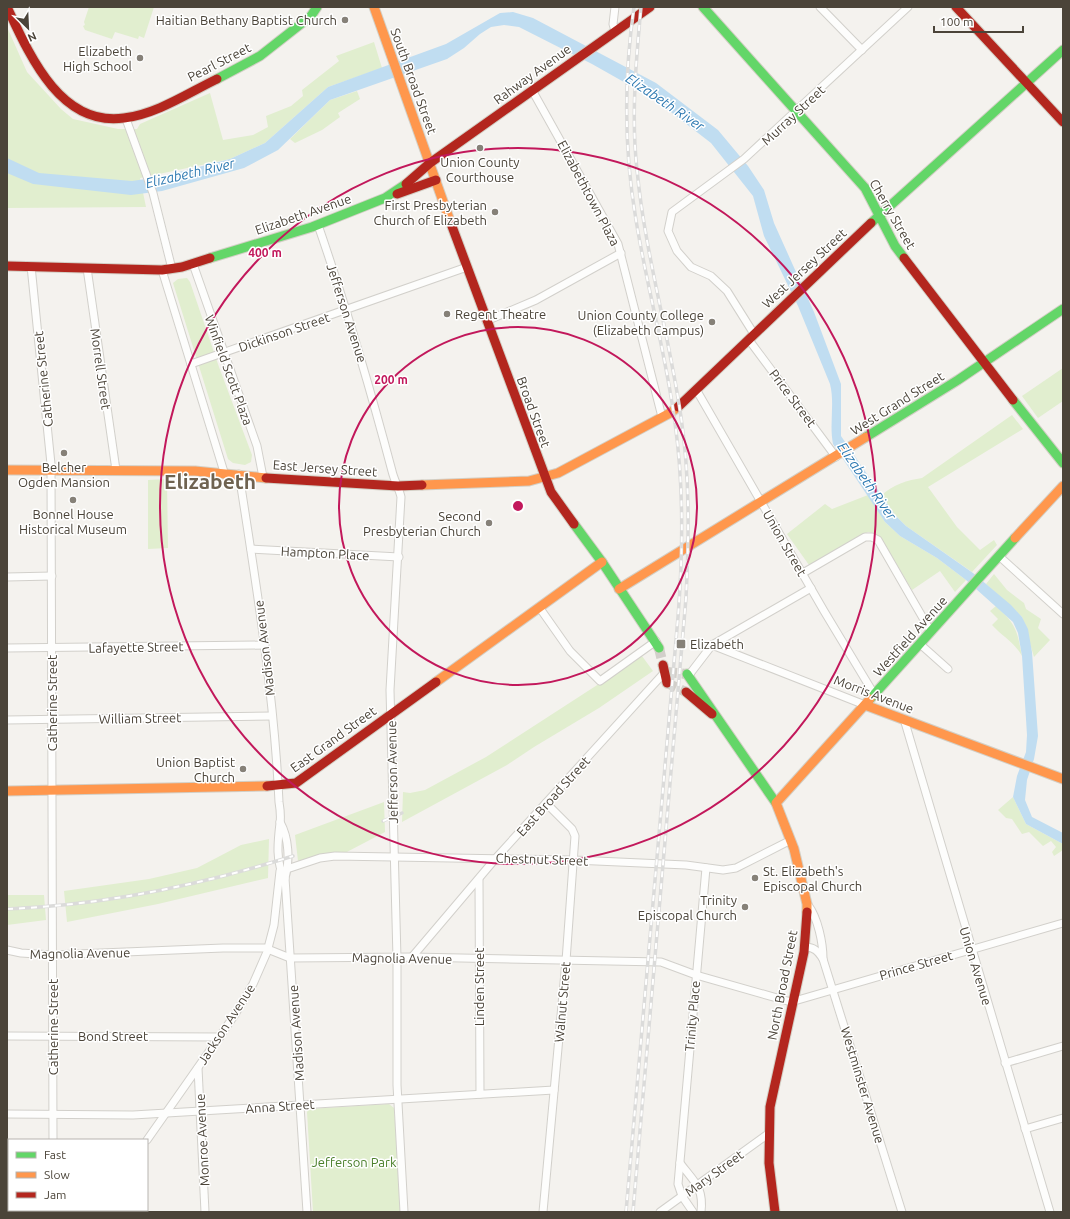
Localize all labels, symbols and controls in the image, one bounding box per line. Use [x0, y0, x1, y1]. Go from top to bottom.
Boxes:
north arrow [8, 8, 48, 48]
scale bar [934, 8, 1023, 34]
place label: Haitian Bethany Baptist Church [156, 13, 337, 27]
marker: Haitian Bethany Baptist Church [340, 15, 350, 25]
text: 100 m [940, 15, 973, 28]
street label: South Broad Street [388, 26, 440, 136]
text: N [26, 30, 38, 44]
street label: Pearl Street [185, 40, 253, 84]
street label: Rahway Avenue [491, 41, 573, 107]
place label: Elizabeth High School [63, 44, 133, 73]
marker: Elizabeth High School [135, 53, 145, 63]
water label: Elizabeth River [623, 70, 708, 134]
street label: Murray Street [759, 82, 827, 148]
street label: Elizabethtown Plaza [555, 138, 623, 248]
marker: Union County Courthouse [475, 143, 485, 153]
water label: Elizabeth River [144, 155, 237, 191]
place label: Union County Courthouse [440, 155, 520, 184]
street label: Cherry Street [867, 177, 919, 251]
street label: Elizabeth Avenue [253, 191, 353, 237]
place label: First Presbyterian Church of Elizabeth [373, 198, 487, 227]
marker: First Presbyterian Church of Elizabeth [490, 207, 500, 217]
street label: West Jersey Street [759, 226, 849, 310]
text: 400 m [248, 246, 282, 259]
street label: Jefferson Avenue [324, 262, 370, 364]
place label: Regent Theatre [455, 307, 546, 321]
place label: Union County College (Elizabeth Campus) [578, 308, 704, 338]
marker: Regent Theatre [442, 309, 452, 319]
street label: Dickinson Street [237, 310, 331, 354]
street label: Winfield Scott Plaza [203, 313, 255, 427]
marker: Union County College (Elizabeth Campus) [707, 317, 717, 327]
street label: Morrell Street [88, 327, 114, 411]
street label: Catherine Street [31, 330, 55, 428]
street label: Price Street [767, 367, 819, 429]
street label: West Grand Street [848, 369, 946, 437]
text: 200 m [374, 373, 408, 386]
street label: Broad Street [515, 375, 553, 449]
water label: Elizabeth River [834, 439, 900, 523]
marker: Belcher Ogden Mansion [59, 448, 69, 458]
street label: East Jersey Street [272, 457, 378, 479]
place label: Belcher Ogden Mansion [18, 460, 110, 489]
district label: Elizabeth [164, 469, 256, 493]
marker: Bonnel House Historical Museum [68, 495, 78, 505]
centre of rings [511, 499, 525, 513]
place label: Bonnel House Historical Museum [19, 507, 127, 536]
street label: Union Street [760, 508, 810, 578]
place label: Second Presbyterian Church [363, 509, 481, 538]
marker: Second Presbyterian Church [484, 518, 494, 528]
street label: Hampton Place [280, 544, 370, 562]
street label: Westfield Avenue [870, 593, 950, 679]
street label: Madison Avenue [251, 599, 277, 697]
place label: Elizabeth [690, 637, 744, 651]
marker: Elizabeth [675, 638, 687, 650]
street label: Lafayette Street [88, 639, 184, 655]
street label: Catherine Street [45, 655, 59, 751]
street label: Morris Avenue [832, 672, 916, 716]
street label: East Grand Street [288, 703, 378, 775]
street label: William Street [99, 710, 181, 726]
street label: Jefferson Avenue [384, 720, 400, 824]
street label: East Broad Street [514, 753, 592, 839]
place label: Union Baptist Church [156, 755, 235, 784]
marker: Union Baptist Church [238, 764, 248, 774]
street label: Chestnut Street [496, 850, 588, 868]
place label: St. Elizabeth's Episcopal Church [763, 864, 862, 893]
marker: St. Elizabeth's Episcopal Church [750, 873, 760, 883]
place label: Trinity Episcopal Church [638, 893, 737, 922]
marker: Trinity Episcopal Church [740, 902, 750, 912]
street label: Union Avenue [957, 925, 995, 1007]
street label: North Broad Street [764, 929, 800, 1041]
street label: Magnolia Avenue [30, 945, 130, 961]
street label: Linden Street [472, 948, 486, 1026]
street label: Prince Street [878, 948, 954, 982]
street label: Magnolia Avenue [352, 950, 452, 966]
street label: Walnut Street [551, 961, 573, 1043]
street label: Catherine Street [46, 979, 60, 1075]
street label: Trinity Place [682, 980, 702, 1052]
street label: Jackson Avenue [195, 981, 257, 1067]
street label: Madison Avenue [286, 985, 306, 1081]
street label: Westminster Avenue [839, 1025, 887, 1145]
street label: Bond Street [78, 1029, 148, 1043]
street label: Monroe Avenue [193, 1093, 211, 1187]
street label: Anna Street [245, 1097, 315, 1115]
legend [8, 1139, 148, 1211]
street label: Mary Street [682, 1147, 746, 1199]
text: Fast [44, 1148, 66, 1161]
park label: Jefferson Park [311, 1155, 397, 1169]
text: Slow [44, 1168, 70, 1181]
text: Jam [44, 1188, 66, 1201]

